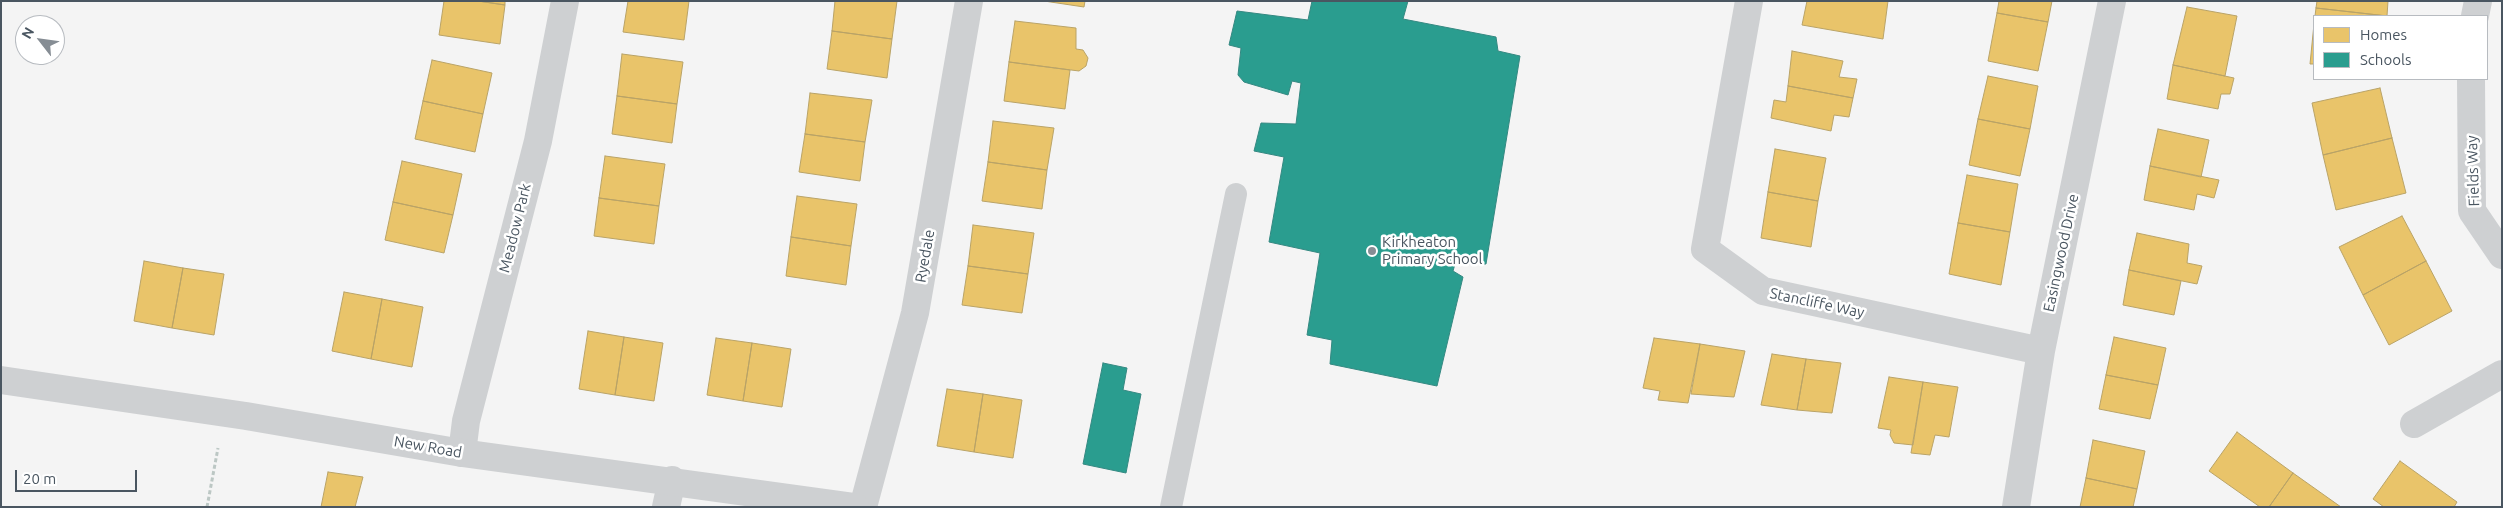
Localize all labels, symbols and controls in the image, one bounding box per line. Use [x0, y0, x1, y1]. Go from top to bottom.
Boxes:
north arrow [15, 15, 65, 65]
legend [2313, 15, 2488, 80]
text: N [18, 24, 37, 42]
text: Homes [2360, 26, 2407, 43]
text: Schools [2360, 51, 2411, 68]
street label: Fields Way [2463, 135, 2483, 207]
street label: Meadow Park [495, 181, 535, 275]
street label: Easingwood Drive [2040, 192, 2082, 314]
street label: Ryedale [911, 228, 939, 284]
place label: Kirkheaton Primary School [1382, 233, 1483, 268]
marker: Kirkheaton Primary School [1366, 245, 1378, 257]
street label: Stancliffe Way [1768, 284, 1866, 322]
street label: New Road [393, 432, 463, 462]
scale bar [18, 460, 140, 492]
text: 20 m [23, 470, 56, 487]

